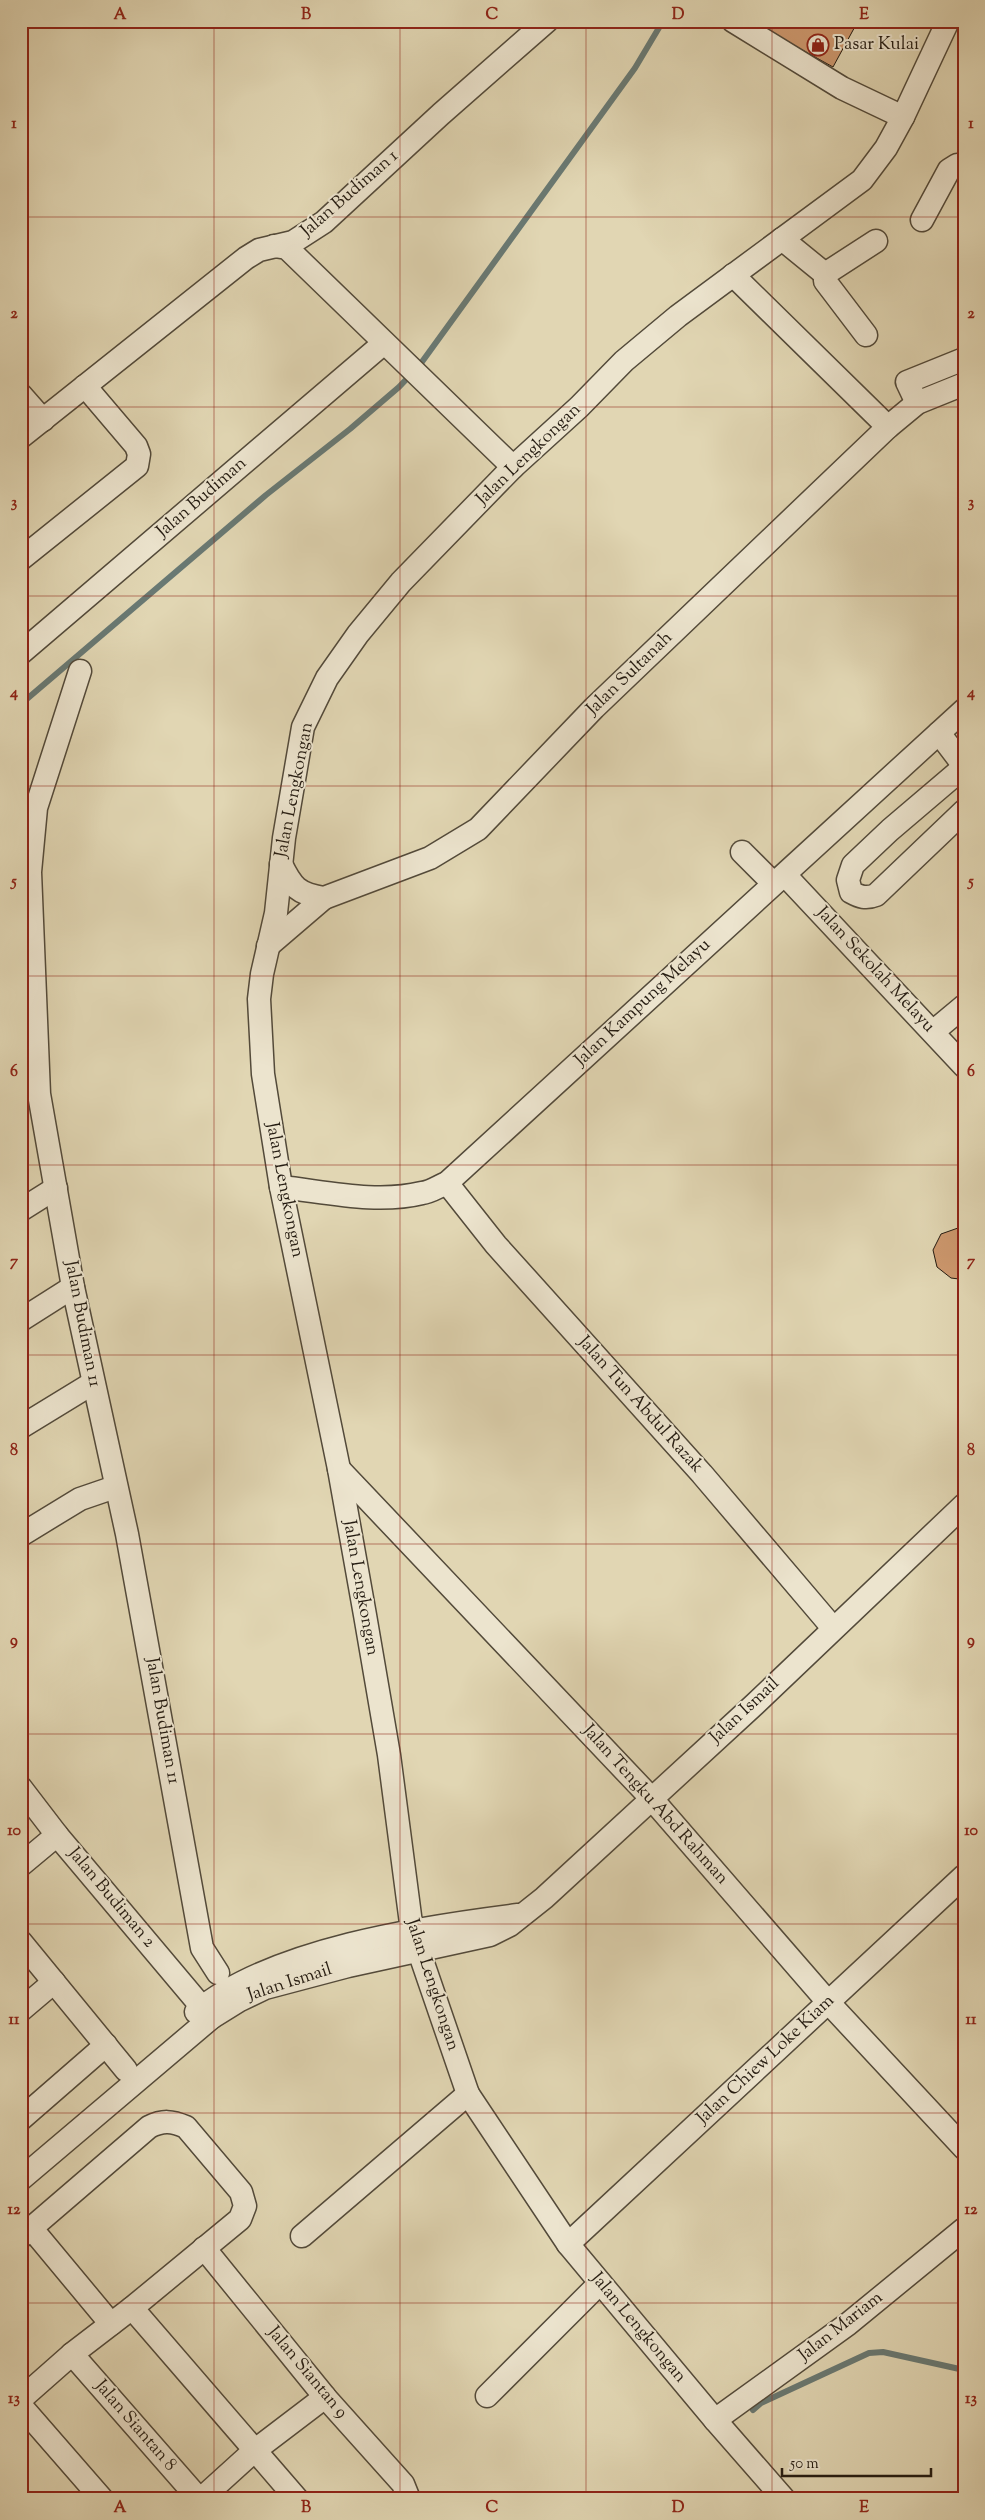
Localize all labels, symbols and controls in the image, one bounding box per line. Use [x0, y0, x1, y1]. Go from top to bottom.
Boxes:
text: A [114, 4, 127, 27]
text: B [301, 4, 311, 27]
text: C [486, 4, 499, 27]
text: D [672, 4, 685, 27]
text: E [859, 4, 869, 27]
place label: Pasar Kulai [834, 32, 919, 58]
shop icon: Pasar Kulai [806, 33, 830, 57]
text: 1 [11, 113, 17, 136]
text: 1 [968, 113, 974, 136]
street label: Jalan Budiman 1 [295, 144, 405, 245]
text: 2 [10, 303, 18, 326]
text: 2 [967, 303, 975, 326]
street label: Jalan Lengkongan [470, 398, 588, 513]
street label: Jalan Budiman [150, 451, 253, 545]
text: 3 [11, 492, 18, 515]
text: 3 [968, 492, 975, 515]
street label: Jalan Sultanah [580, 626, 679, 723]
text: 4 [9, 682, 18, 705]
text: 4 [966, 682, 975, 705]
street label: Jalan Lengkongan [269, 720, 321, 861]
text: 5 [9, 871, 17, 894]
text: 5 [966, 871, 974, 894]
street label: Jalan Sekolah Melayu [809, 900, 941, 1039]
street label: Jalan Kampung Melayu [568, 933, 717, 1074]
text: 6 [10, 1061, 18, 1084]
text: 6 [967, 1061, 975, 1084]
street label: Jalan Lengkongan [258, 1119, 310, 1260]
text: 7 [10, 1251, 19, 1274]
text: 7 [967, 1251, 976, 1274]
street label: Jalan Budiman 11 [57, 1258, 107, 1389]
street label: Jalan Tun Abdul Razak [570, 1330, 709, 1480]
text: 8 [10, 1440, 18, 1463]
text: 8 [967, 1440, 975, 1463]
street label: Jalan Lengkongan [335, 1517, 385, 1658]
text: 9 [10, 1630, 18, 1653]
text: 9 [967, 1630, 975, 1653]
street label: Jalan Budiman 11 [138, 1655, 186, 1786]
street label: Jalan Ismail [703, 1672, 786, 1751]
street label: Jalan Tengku Abd Rahman [575, 1718, 734, 1891]
text: 10 [7, 1820, 21, 1843]
text: 10 [964, 1820, 978, 1843]
street label: Jalan Budiman 2 [60, 1841, 161, 1954]
street label: Jalan Lengkongan [398, 1915, 466, 2055]
street label: Jalan Ismail [243, 1957, 336, 2009]
street label: Jalan Chiew Loke Kiam [690, 1989, 841, 2132]
text: 11 [9, 2009, 20, 2032]
text: 11 [966, 2009, 977, 2032]
text: 12 [8, 2199, 21, 2222]
text: 12 [965, 2199, 978, 2222]
street label: Jalan Lengkongan [583, 2266, 692, 2389]
street label: Jalan Mariam [792, 2286, 889, 2369]
street label: Jalan Siantan 9 [260, 2320, 354, 2425]
street label: Jalan Siantan 8 [87, 2374, 182, 2477]
text: 13 [8, 2388, 20, 2411]
text: 13 [965, 2388, 977, 2411]
scale bar [782, 2445, 931, 2477]
text: 50 m [789, 2454, 819, 2475]
text: A [114, 2497, 127, 2520]
text: B [301, 2497, 311, 2520]
text: C [486, 2497, 499, 2520]
text: D [672, 2497, 685, 2520]
text: E [859, 2497, 869, 2520]

